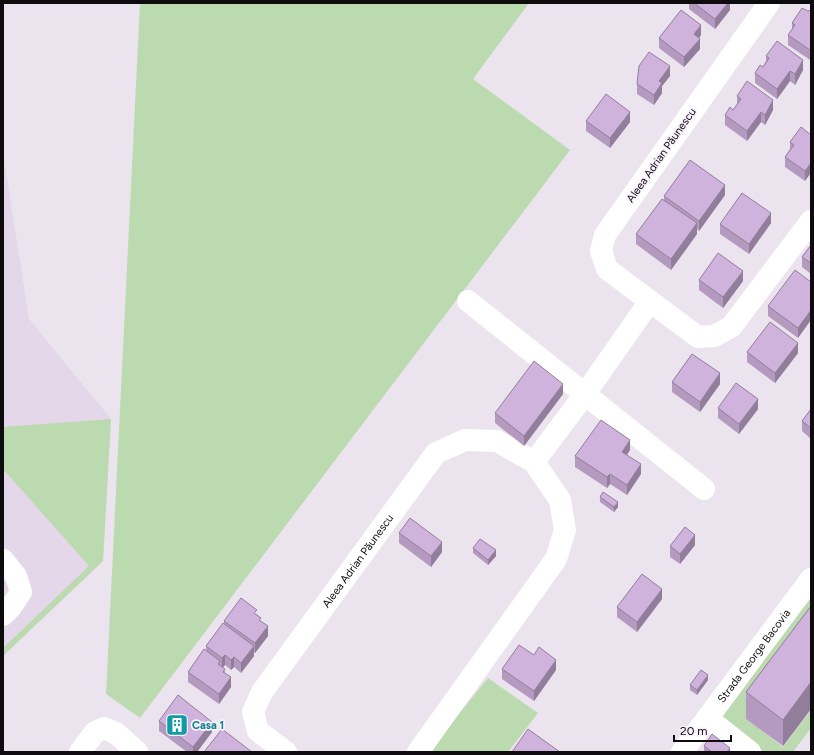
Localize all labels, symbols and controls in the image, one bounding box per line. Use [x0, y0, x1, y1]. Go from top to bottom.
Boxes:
street label: Aleea Adrian Păunescu [624, 106, 699, 205]
street label: Aleea Adrian Păunescu [320, 512, 396, 610]
street label: Strada George Bacovia [715, 607, 793, 705]
building icon: Casa 1 [164, 712, 190, 738]
scale bar [674, 717, 731, 743]
place label: Casa 1 [192, 719, 224, 732]
text: 20 m [680, 724, 708, 738]

